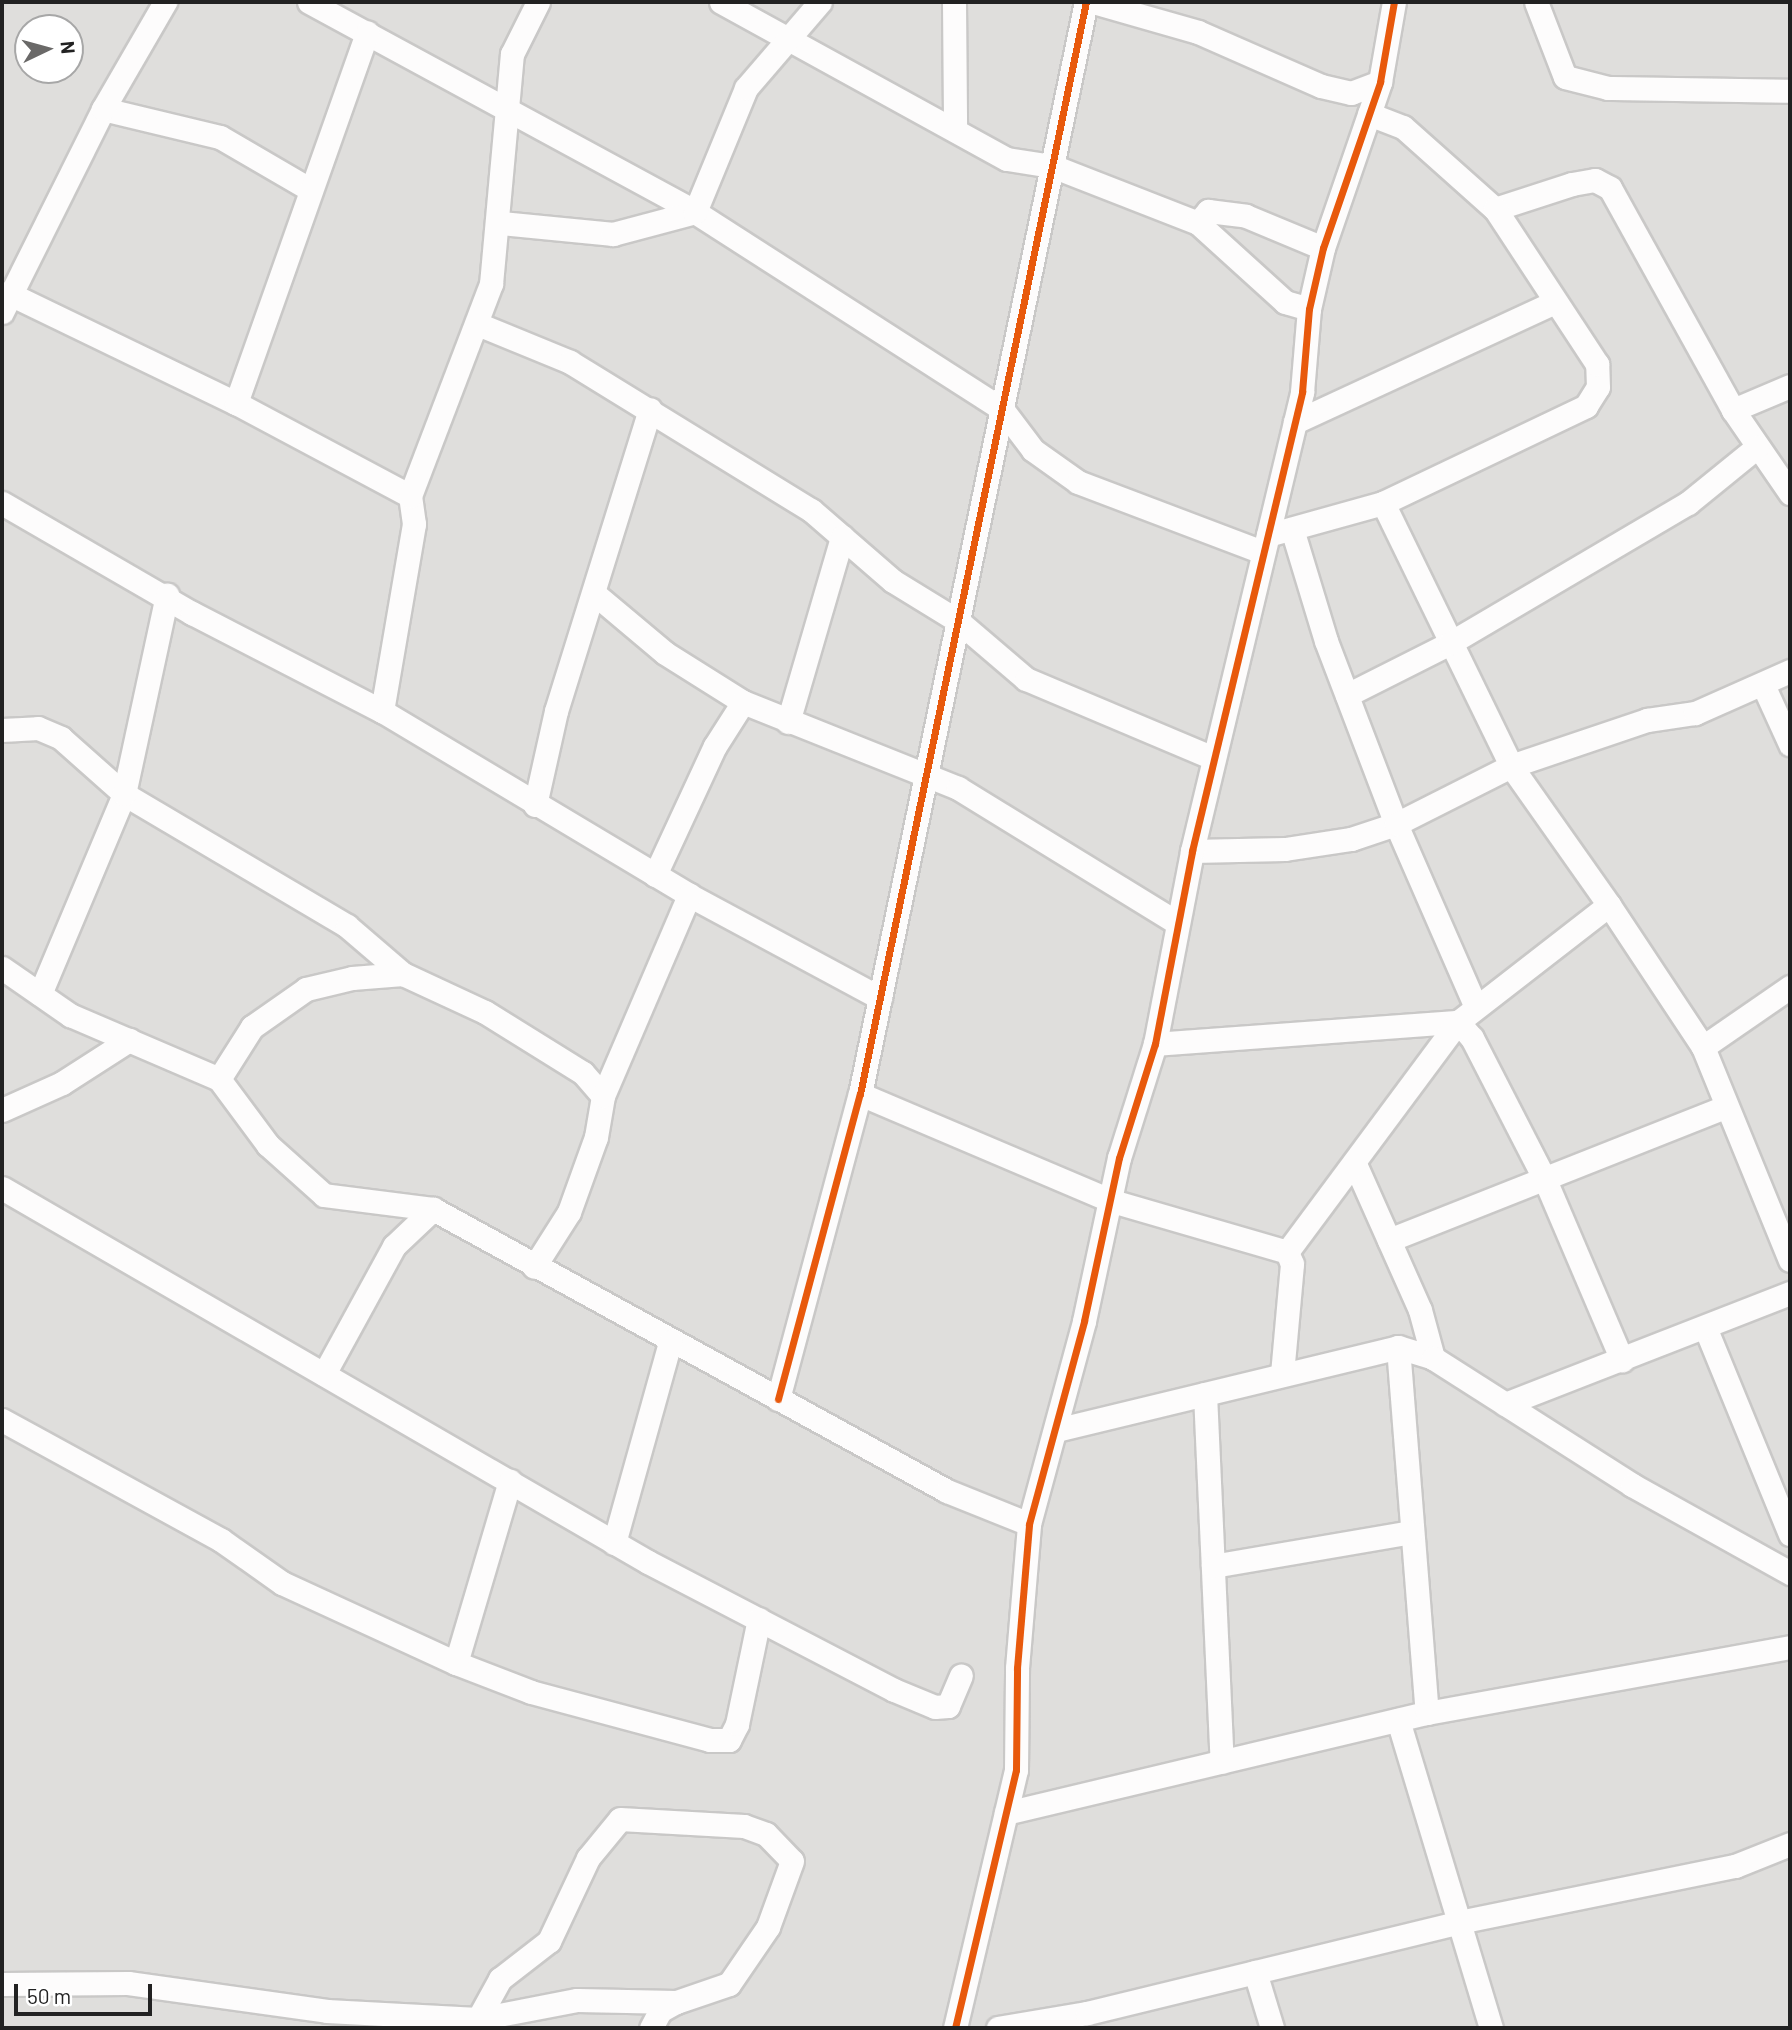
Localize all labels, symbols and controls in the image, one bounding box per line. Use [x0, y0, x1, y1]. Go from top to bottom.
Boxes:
north arrow [14, 14, 84, 84]
text: N [56, 40, 80, 55]
scale bar [18, 1970, 156, 2014]
text: 50 m [27, 1983, 71, 2008]

